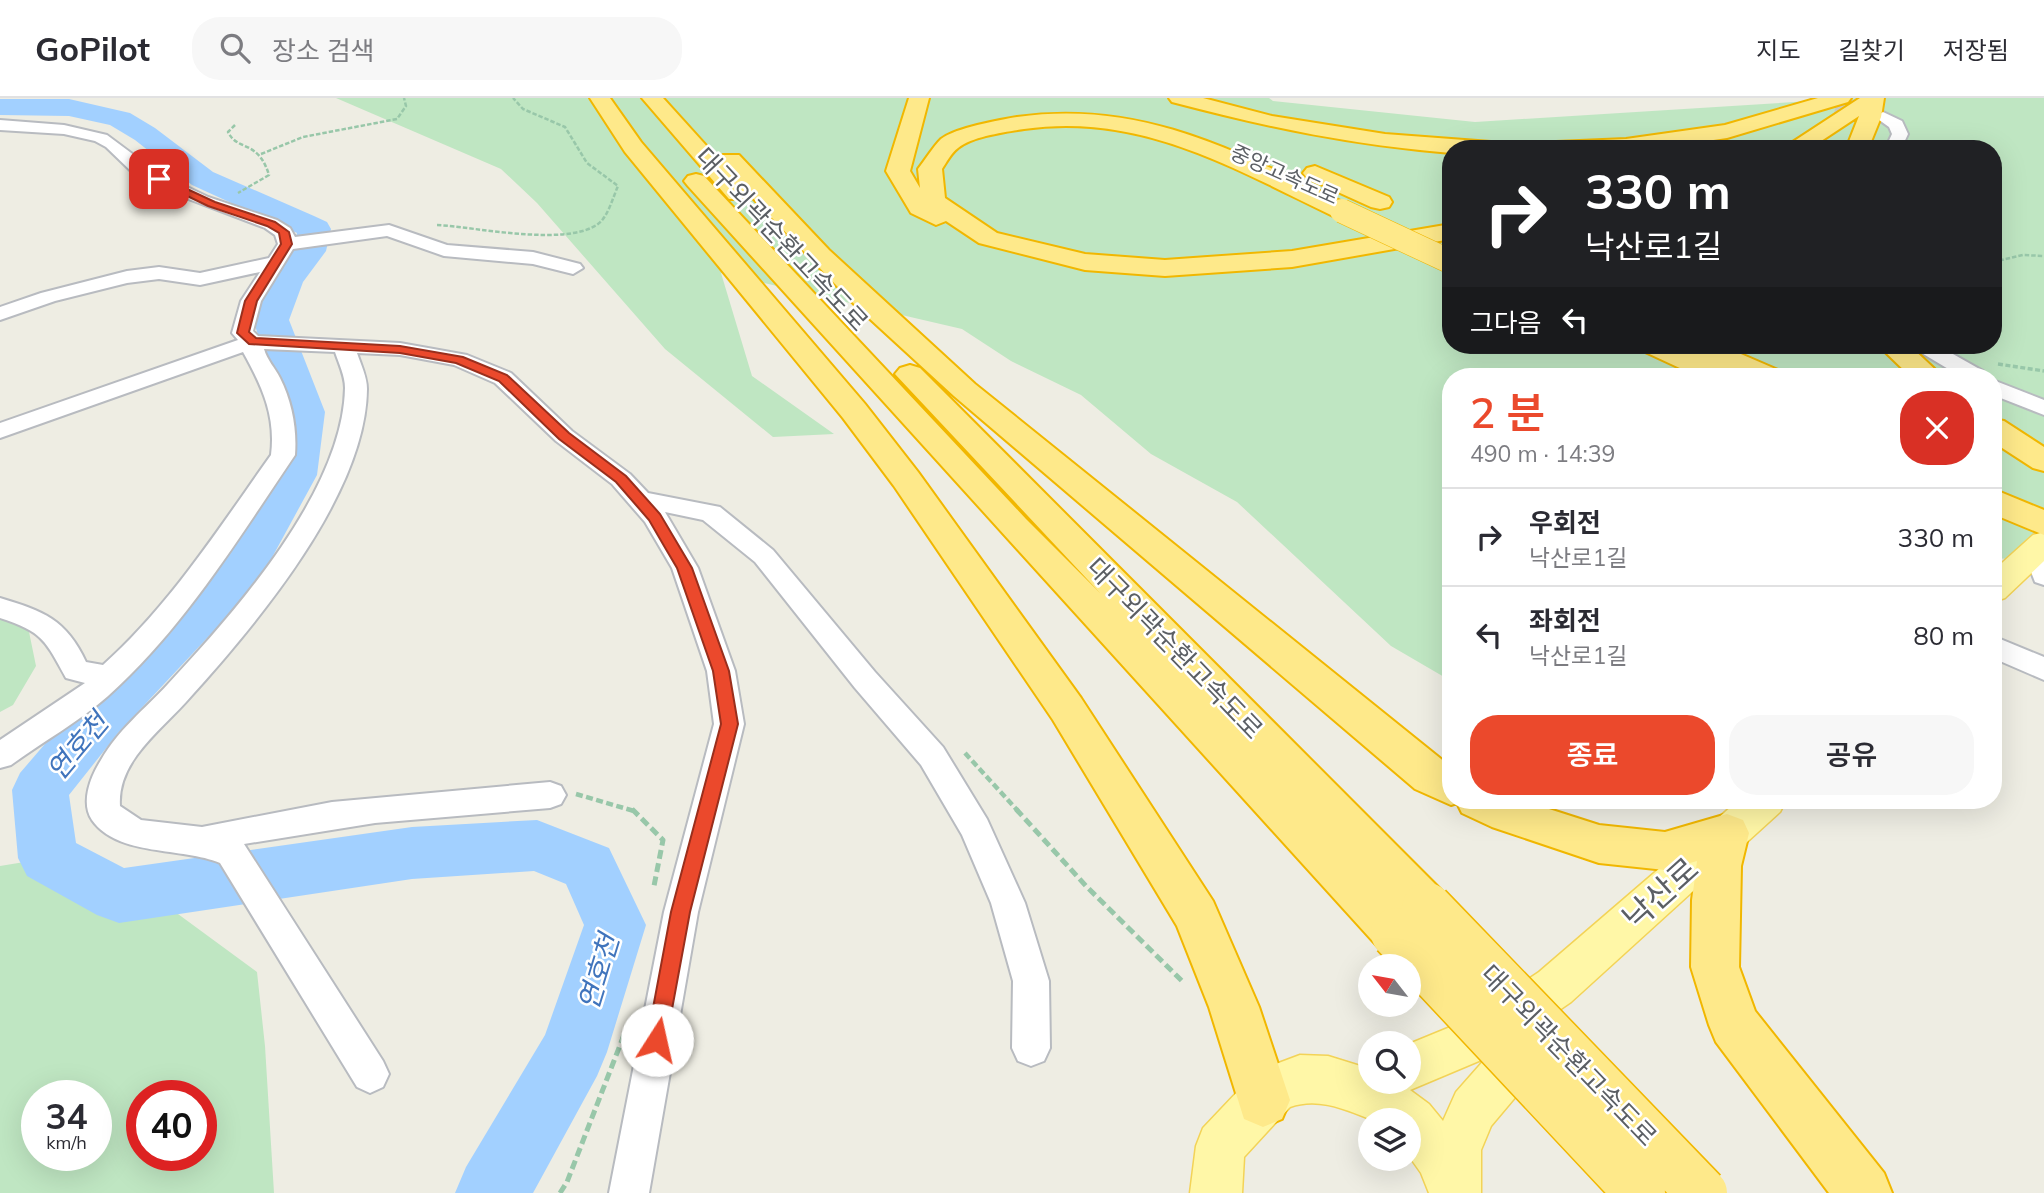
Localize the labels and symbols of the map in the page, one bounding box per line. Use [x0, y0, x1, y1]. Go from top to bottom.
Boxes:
street label: 중앙고속도로 [1227, 139, 1343, 209]
street label: 대구외곽순환고속도로 [688, 140, 876, 338]
pin [129, 149, 189, 209]
street label: 대구외곽순환고속도로 [1080, 551, 1270, 745]
water label: 연호천 [39, 703, 117, 787]
street label: 낙산로 [1614, 849, 1706, 937]
water label: 연호천 [570, 927, 627, 1014]
north arrow [1358, 954, 1421, 1017]
street label: 대구외곽순환고속도로 [1474, 958, 1664, 1152]
position arrow [620, 1003, 694, 1077]
speed limit sign: 40 [126, 1080, 217, 1171]

